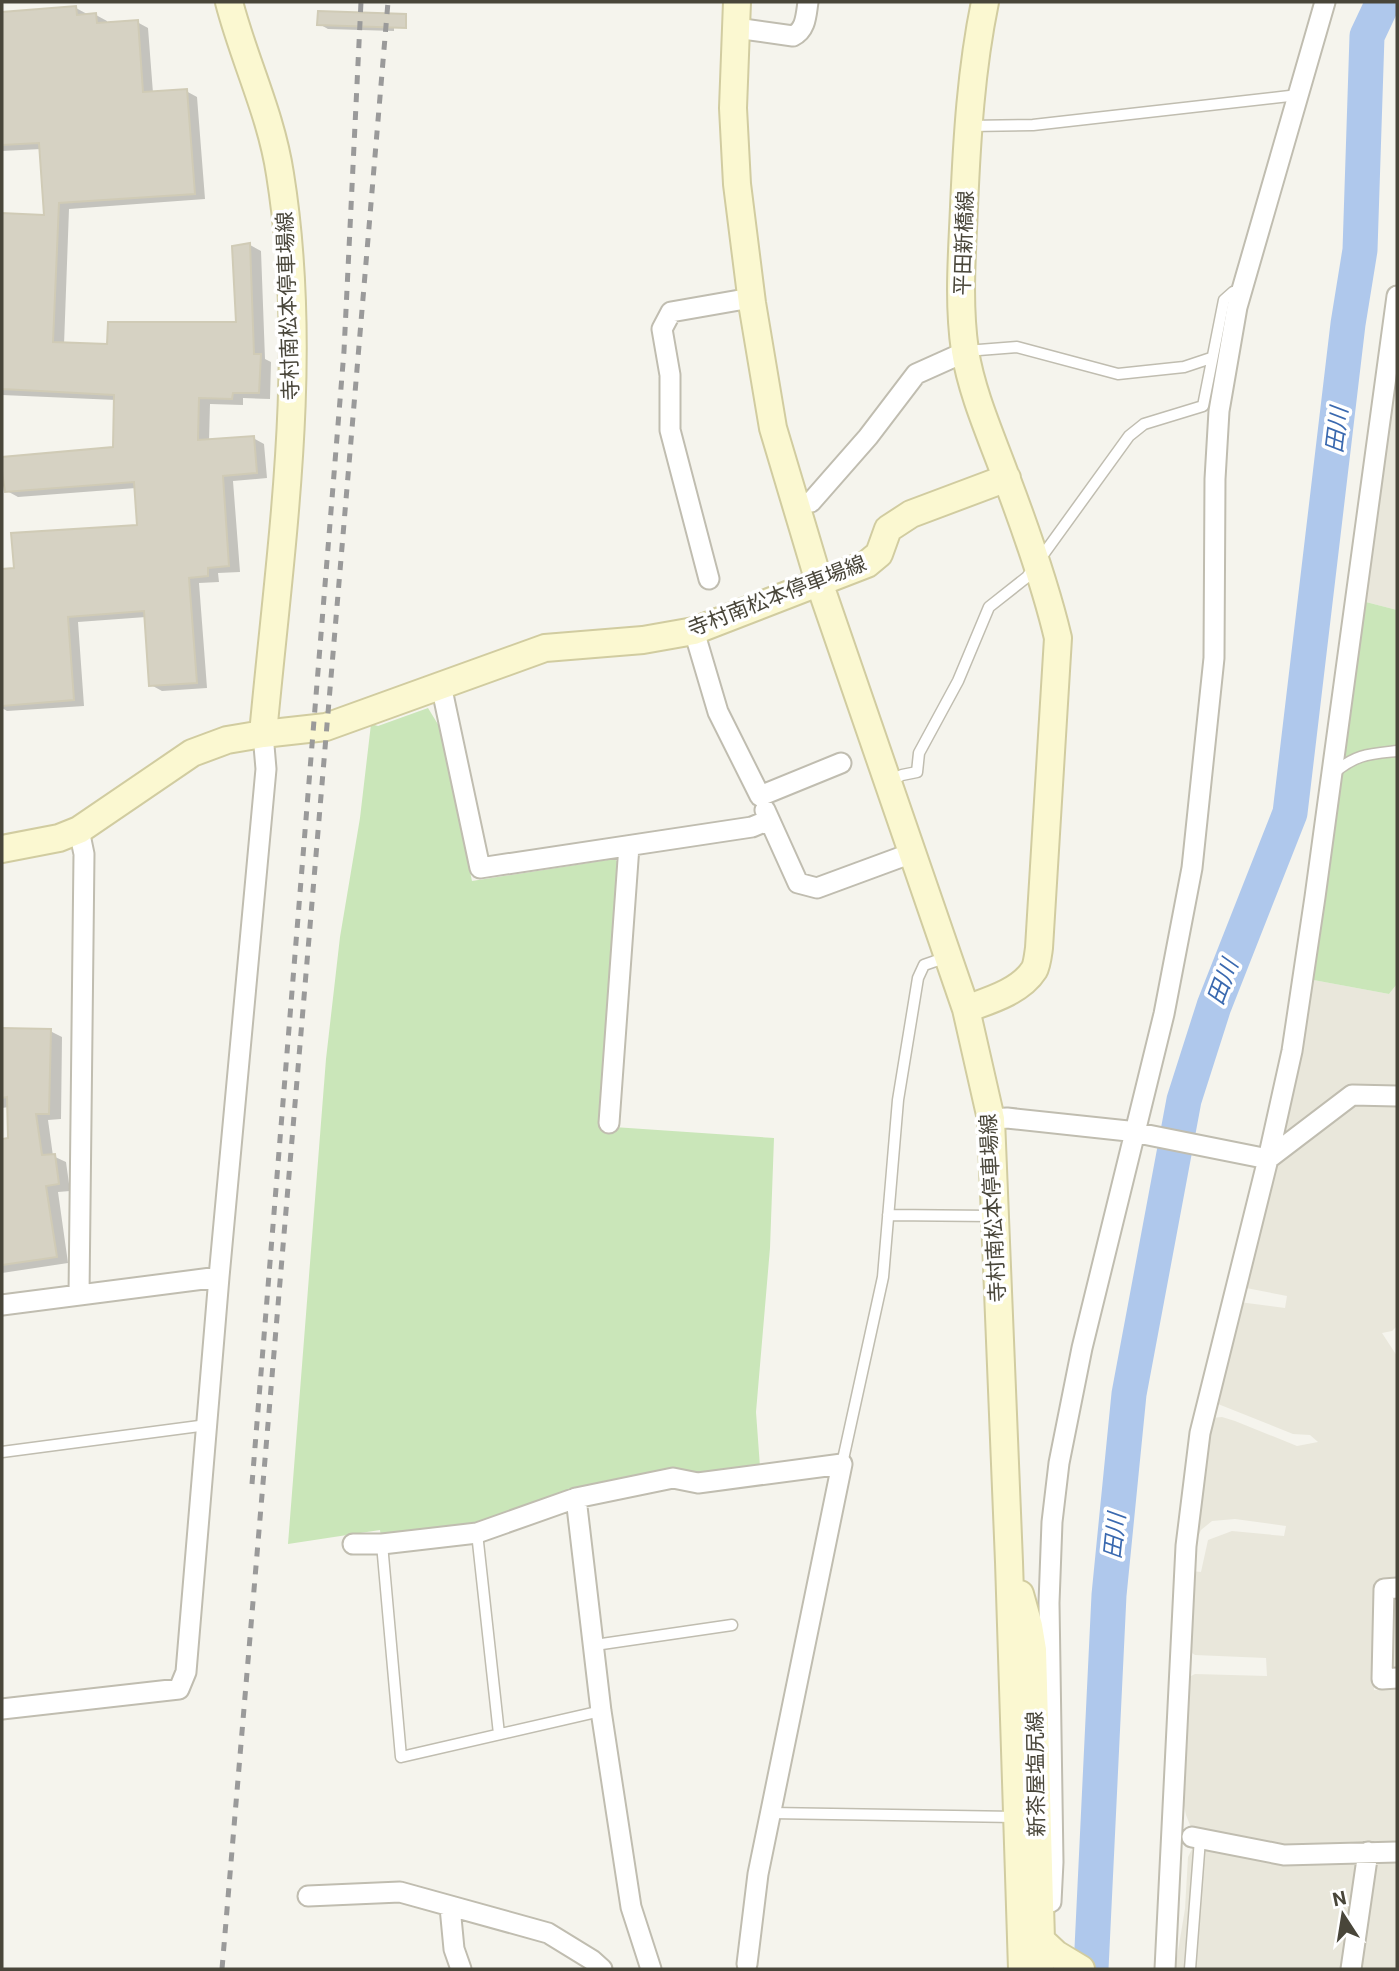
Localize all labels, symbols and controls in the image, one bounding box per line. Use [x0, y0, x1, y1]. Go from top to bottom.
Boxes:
street label: 平田新橋線 [950, 190, 978, 296]
street label: 寺村南松本停車場線 [273, 211, 303, 401]
water label: 田川 [1321, 403, 1354, 454]
street label: 寺村南松本停車場線 [684, 551, 870, 641]
water label: 田川 [1202, 953, 1245, 1008]
street label: 寺村南松本停車場線 [976, 1113, 1010, 1303]
water label: 田川 [1099, 1509, 1131, 1560]
street label: 新茶屋塩尻線 [1023, 1711, 1049, 1837]
north arrow [1308, 1880, 1378, 1950]
text: N [1331, 1886, 1349, 1912]

